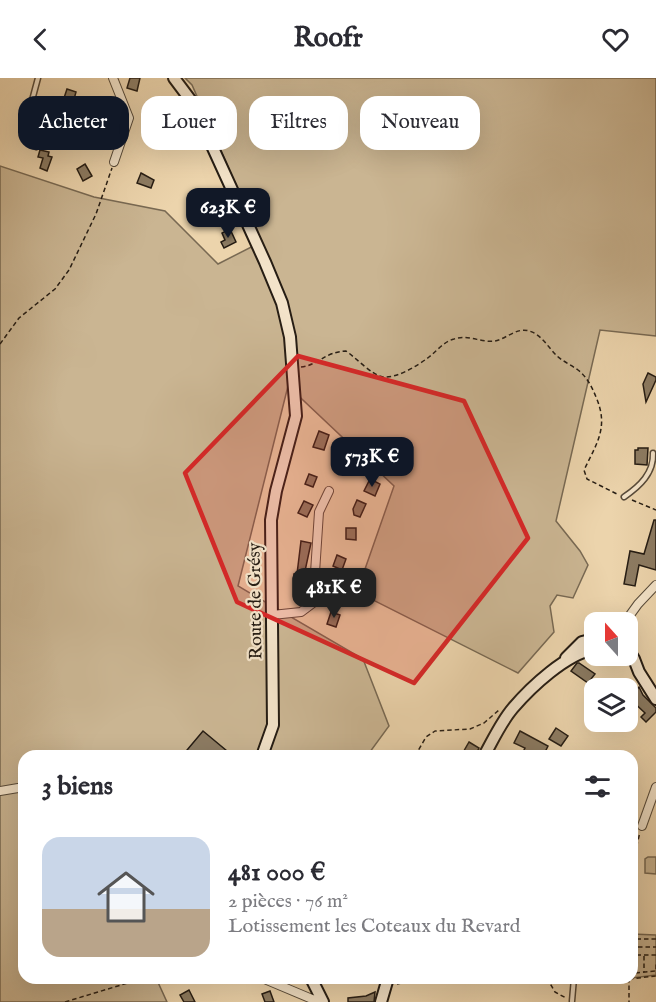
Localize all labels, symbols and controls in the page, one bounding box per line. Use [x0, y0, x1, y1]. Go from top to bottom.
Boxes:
text: Roofr [293, 22, 363, 56]
icon: back [24, 23, 57, 56]
icon: heart [599, 23, 632, 56]
chip: Acheter [18, 96, 129, 150]
chip: Louer [141, 96, 237, 150]
chip: Filtres [249, 96, 348, 150]
chip: Nouveau [360, 96, 480, 150]
pin: 623K € [179, 188, 277, 239]
text: 623K € [200, 195, 256, 220]
pin: 573K € [323, 437, 421, 488]
text: 573K € [345, 444, 399, 469]
street label: Route de Grésy [243, 542, 269, 660]
pin: 481K € [285, 568, 383, 619]
text: 481K € [306, 575, 362, 600]
north arrow [584, 612, 638, 666]
map controls [584, 612, 638, 732]
button: layers [584, 678, 638, 732]
text: 3 biens [42, 770, 113, 803]
icon: filters [581, 770, 614, 803]
text: 481 000 € [228, 856, 326, 889]
icon: home [90, 861, 162, 933]
text: 2 pièces · 76 m² [228, 889, 348, 914]
text: Lotissement les Coteaux du Revard [228, 914, 520, 939]

